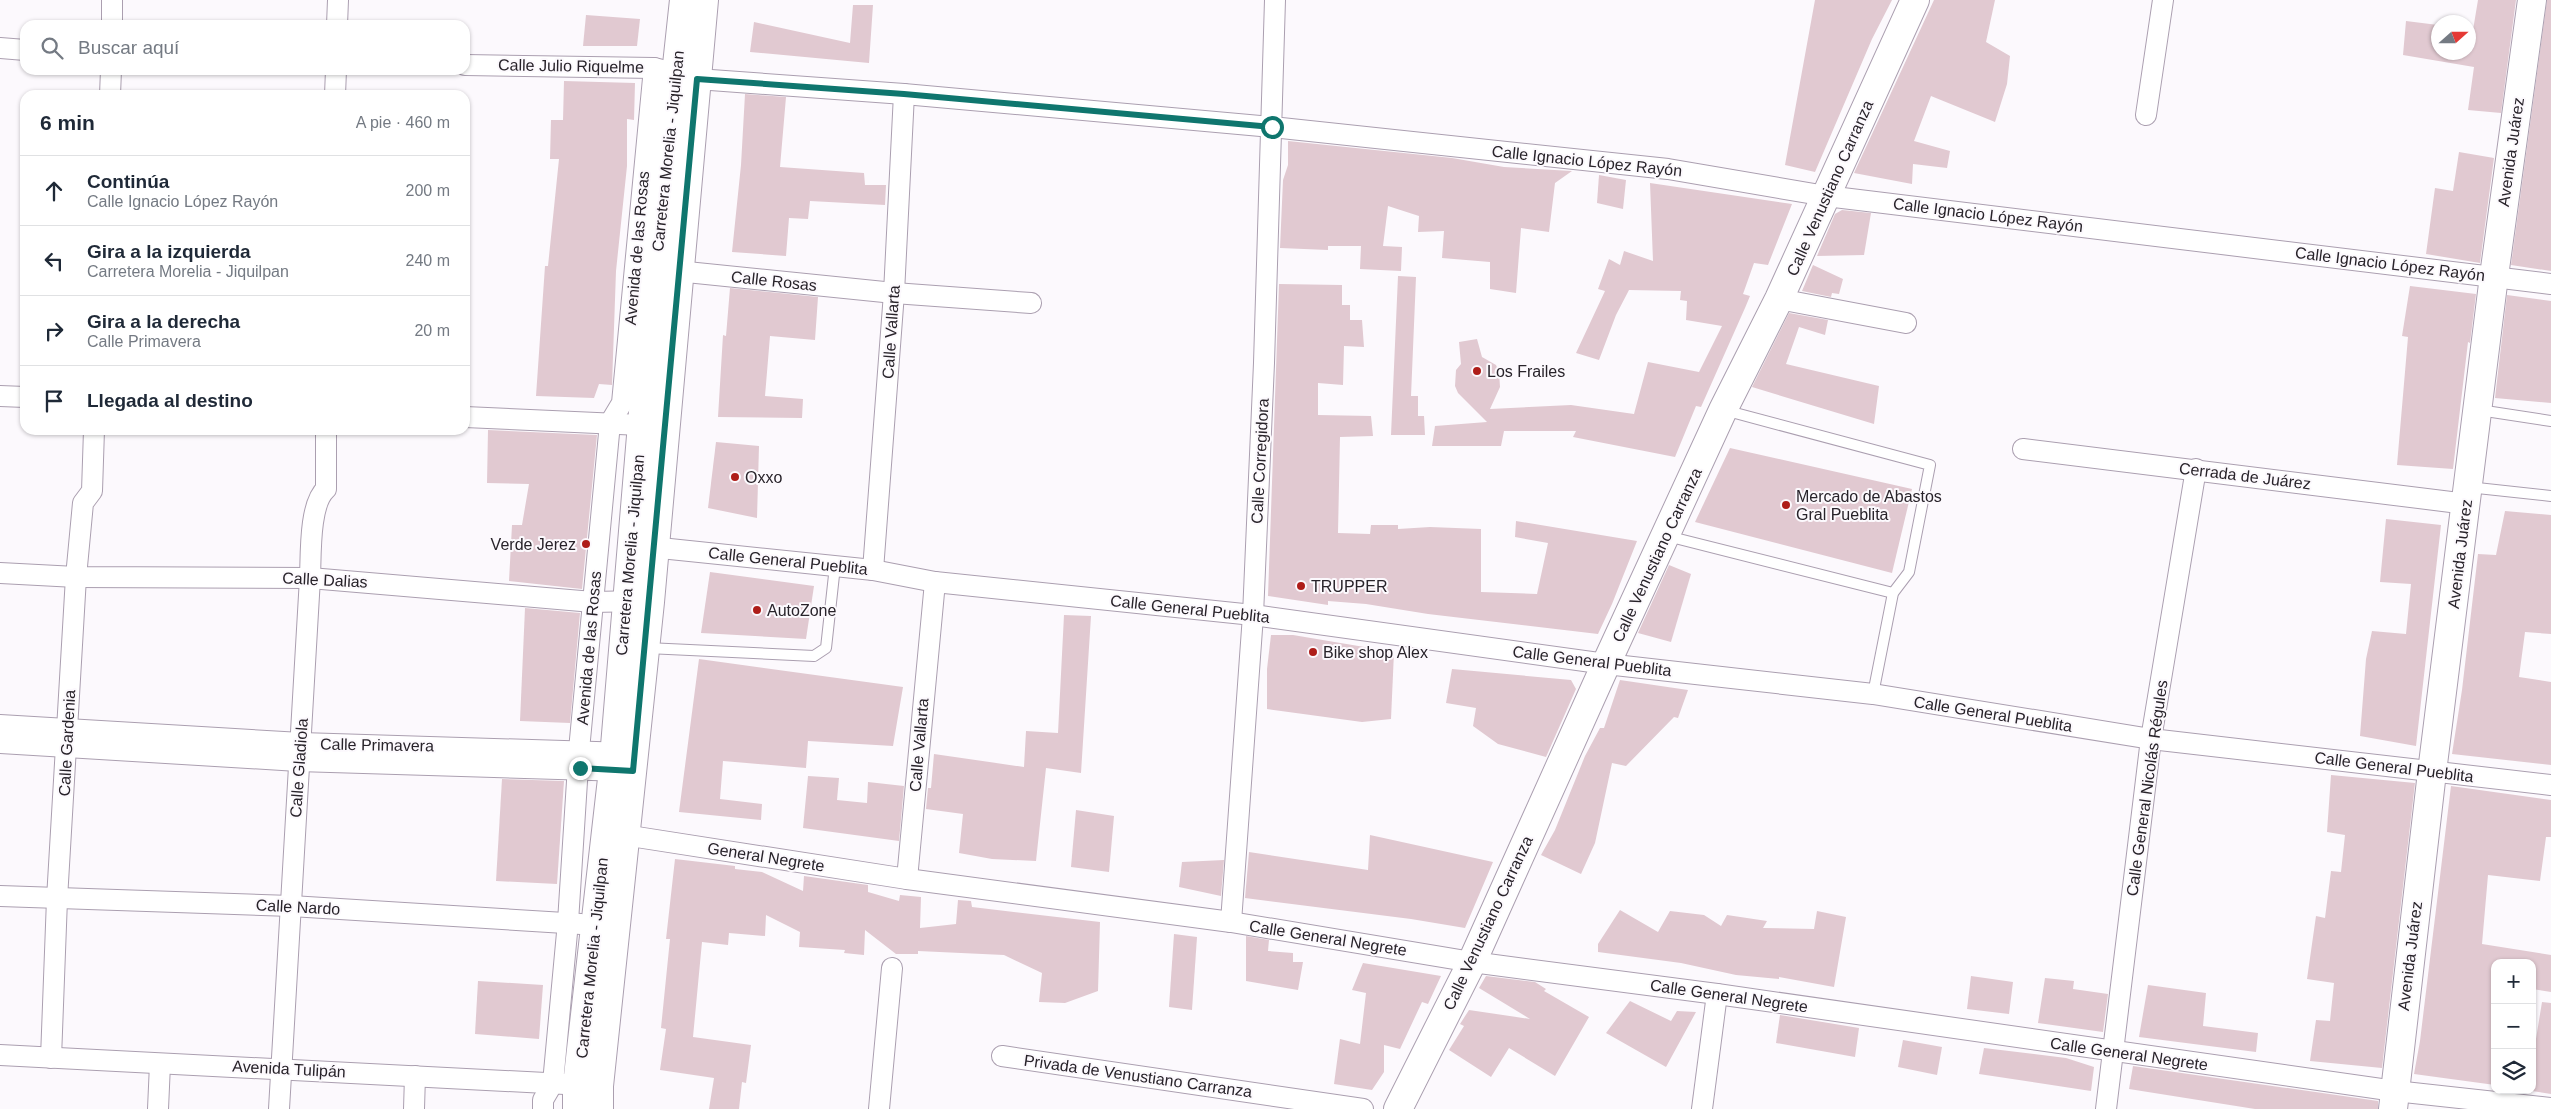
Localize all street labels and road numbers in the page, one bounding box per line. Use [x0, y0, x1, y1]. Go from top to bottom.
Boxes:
street label: Carretera Morelia - Jiquilpan [649, 50, 687, 252]
street label: Calle Julio Riquelme [498, 56, 644, 76]
street label: Avenida Juárez [2495, 96, 2527, 208]
street label: Calle Venustiano Carranza [1784, 98, 1877, 278]
street label: Calle Ignacio López Rayón [1491, 143, 1683, 179]
street label: Avenida de las Rosas [622, 170, 652, 326]
street label: Calle Ignacio López Rayón [1892, 195, 2084, 235]
street label: Calle Ignacio López Rayón [2294, 244, 2486, 284]
street label: Calle Rosas [730, 268, 818, 294]
street label: Calle Vallarta [879, 284, 903, 379]
street label: Calle Corregidora [1248, 398, 1272, 524]
street label: Carretera Morelia - Jiquilpan [613, 454, 647, 656]
street label: Cerrada de Juárez [2178, 459, 2312, 493]
street label: Calle Venustiano Carranza [1609, 465, 1705, 645]
street label: Avenida Juárez [2445, 498, 2475, 610]
street label: Calle General Pueblita [708, 544, 869, 578]
street label: Calle Dalias [282, 569, 368, 591]
street label: Avenida de las Rosas [574, 570, 604, 726]
street label: Calle General Pueblita [1110, 592, 1271, 626]
street label: Calle General Pueblita [1512, 643, 1673, 679]
street label: Calle General Nicolás Régules [2123, 679, 2171, 897]
street label: Calle Gardenia [56, 689, 78, 797]
street label: Calle General Pueblita [1913, 693, 2073, 735]
street label: Calle Vallarta [906, 697, 932, 793]
street label: Calle Gladiola [287, 718, 311, 818]
street label: Calle Primavera [320, 736, 434, 754]
street label: Calle General Pueblita [2314, 749, 2475, 785]
street label: Calle Venustiano Carranza [1440, 833, 1536, 1013]
street label: General Negrete [706, 839, 826, 875]
street label: Carretera Morelia - Jiquilpan [573, 857, 611, 1059]
street label: Calle Nardo [255, 896, 341, 918]
street label: Avenida Juárez [2395, 900, 2425, 1012]
street label: Calle General Negrete [1248, 917, 1408, 959]
street label: Calle General Negrete [1649, 977, 1809, 1016]
street label: Calle General Negrete [2049, 1035, 2209, 1074]
street label: Privada de Venustiano Carranza [1023, 1052, 1253, 1100]
street label: Avenida Tulipán [232, 1058, 346, 1080]

